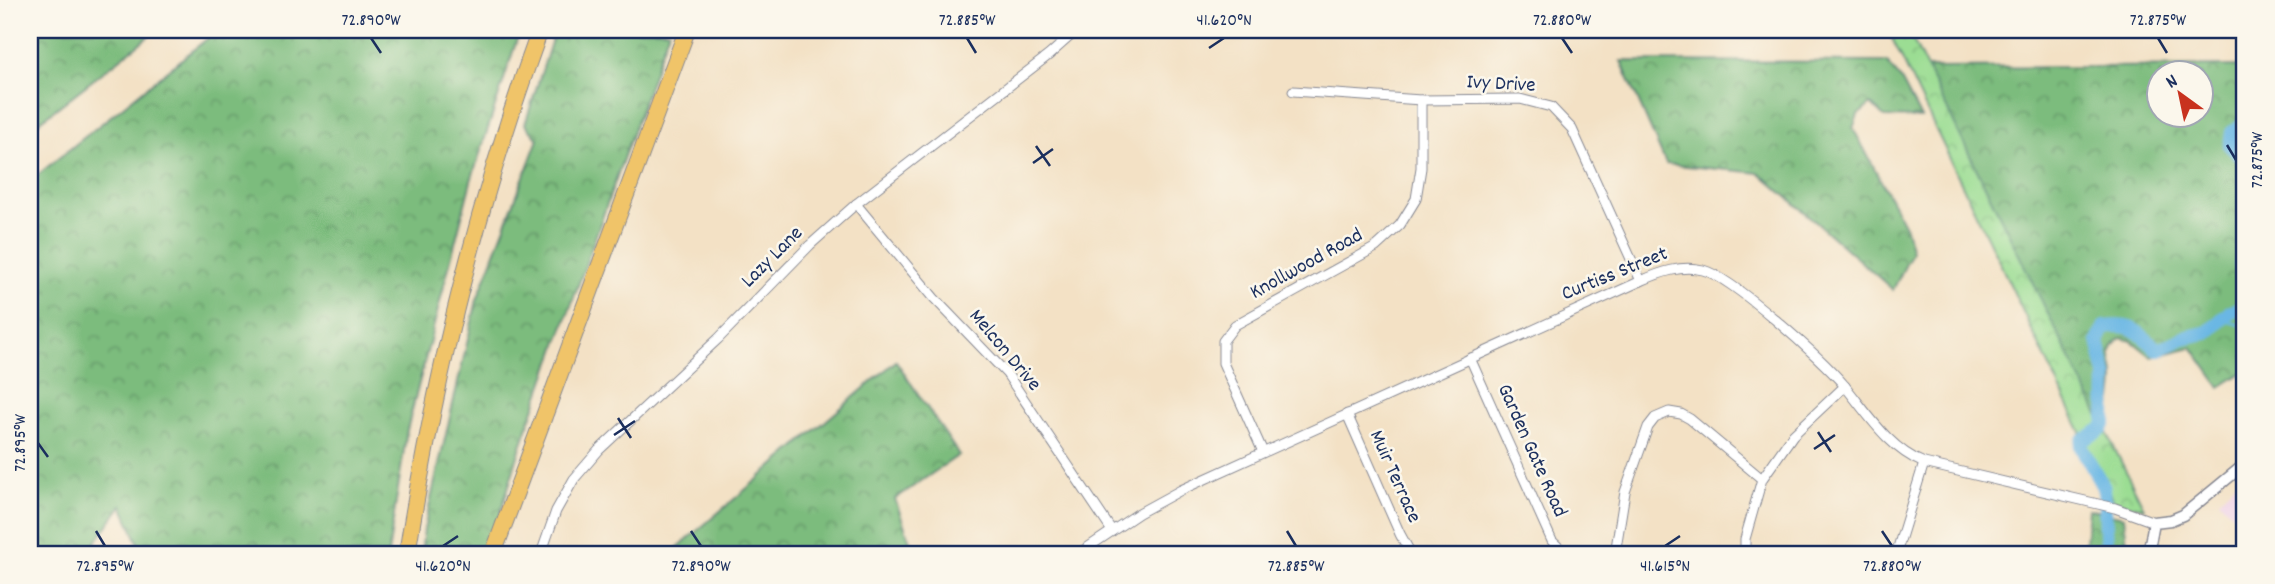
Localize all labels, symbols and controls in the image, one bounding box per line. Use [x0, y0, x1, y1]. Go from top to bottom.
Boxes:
text: 72.890°W [341, 9, 401, 34]
text: 72.885°W [939, 9, 996, 34]
text: 41.620°N [1196, 9, 1252, 34]
text: 72.880°W [1533, 9, 1592, 34]
text: 72.875°W [2130, 9, 2187, 34]
north arrow [2146, 60, 2216, 130]
street label: Ivy Drive [1466, 68, 1536, 102]
text: N [2161, 69, 2184, 97]
text: 72.875°W [2246, 131, 2271, 188]
street label: Lazy Lane [735, 220, 811, 296]
street label: Knollwood Road [1245, 222, 1369, 308]
street label: Curtiss Street [1557, 240, 1673, 310]
street label: Melcon Drive [961, 303, 1047, 399]
street label: Garden Gate Road [1488, 379, 1574, 523]
text: 72.895°W [9, 414, 34, 472]
street label: Muir Terrace [1360, 426, 1428, 528]
text: 72.895°W [76, 555, 134, 580]
text: 41.620°N [415, 555, 471, 580]
text: 72.890°W [671, 555, 731, 580]
text: 72.885°W [1268, 555, 1325, 580]
text: 41.615°N [1640, 555, 1690, 580]
text: 72.880°W [1863, 555, 1922, 580]

